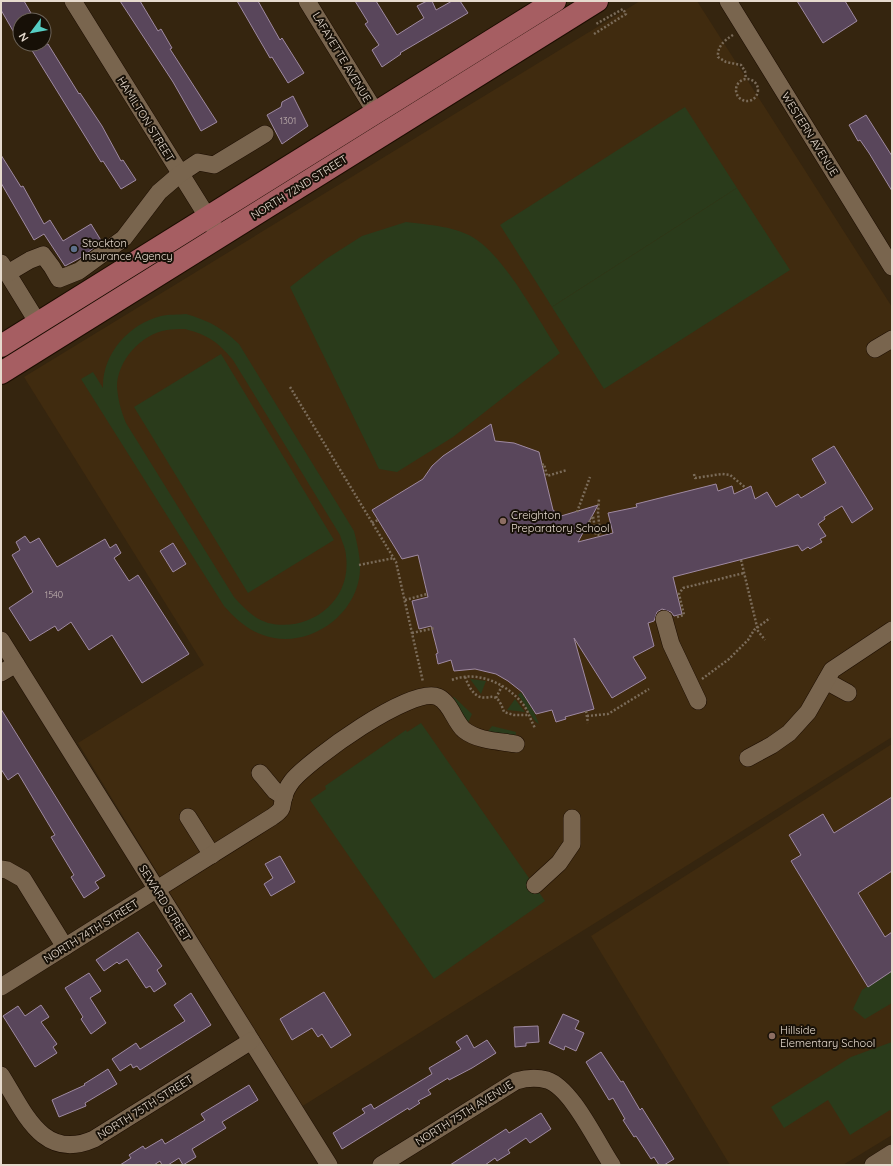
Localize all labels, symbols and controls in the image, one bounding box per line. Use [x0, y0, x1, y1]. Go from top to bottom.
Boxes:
street label: LAFAYETTE AVENUE [310, 9, 374, 105]
north arrow [12, 12, 52, 52]
text: N [15, 30, 32, 44]
street label: HAMILTON STREET [114, 74, 178, 164]
street label: WESTERN AVENUE [779, 90, 841, 178]
house number: 1301 [280, 115, 296, 126]
street label: NORTH 72ND STREET [248, 151, 350, 222]
place label: Stockton Insurance Agency [82, 236, 173, 263]
marker: Stockton Insurance Agency [69, 244, 79, 254]
place label: Creighton Preparatory School [511, 508, 610, 535]
marker: Creighton Preparatory School [498, 516, 508, 526]
house number: 1540 [45, 589, 63, 600]
street label: SEWARD STREET [136, 862, 194, 944]
street label: NORTH 74TH STREET [41, 896, 141, 966]
place label: Hillside Elementary School [780, 1023, 875, 1050]
marker: Hillside Elementary School [767, 1031, 777, 1041]
street label: NORTH 75TH STREET [95, 1072, 196, 1142]
street label: NORTH 75TH AVENUE [413, 1077, 515, 1149]

